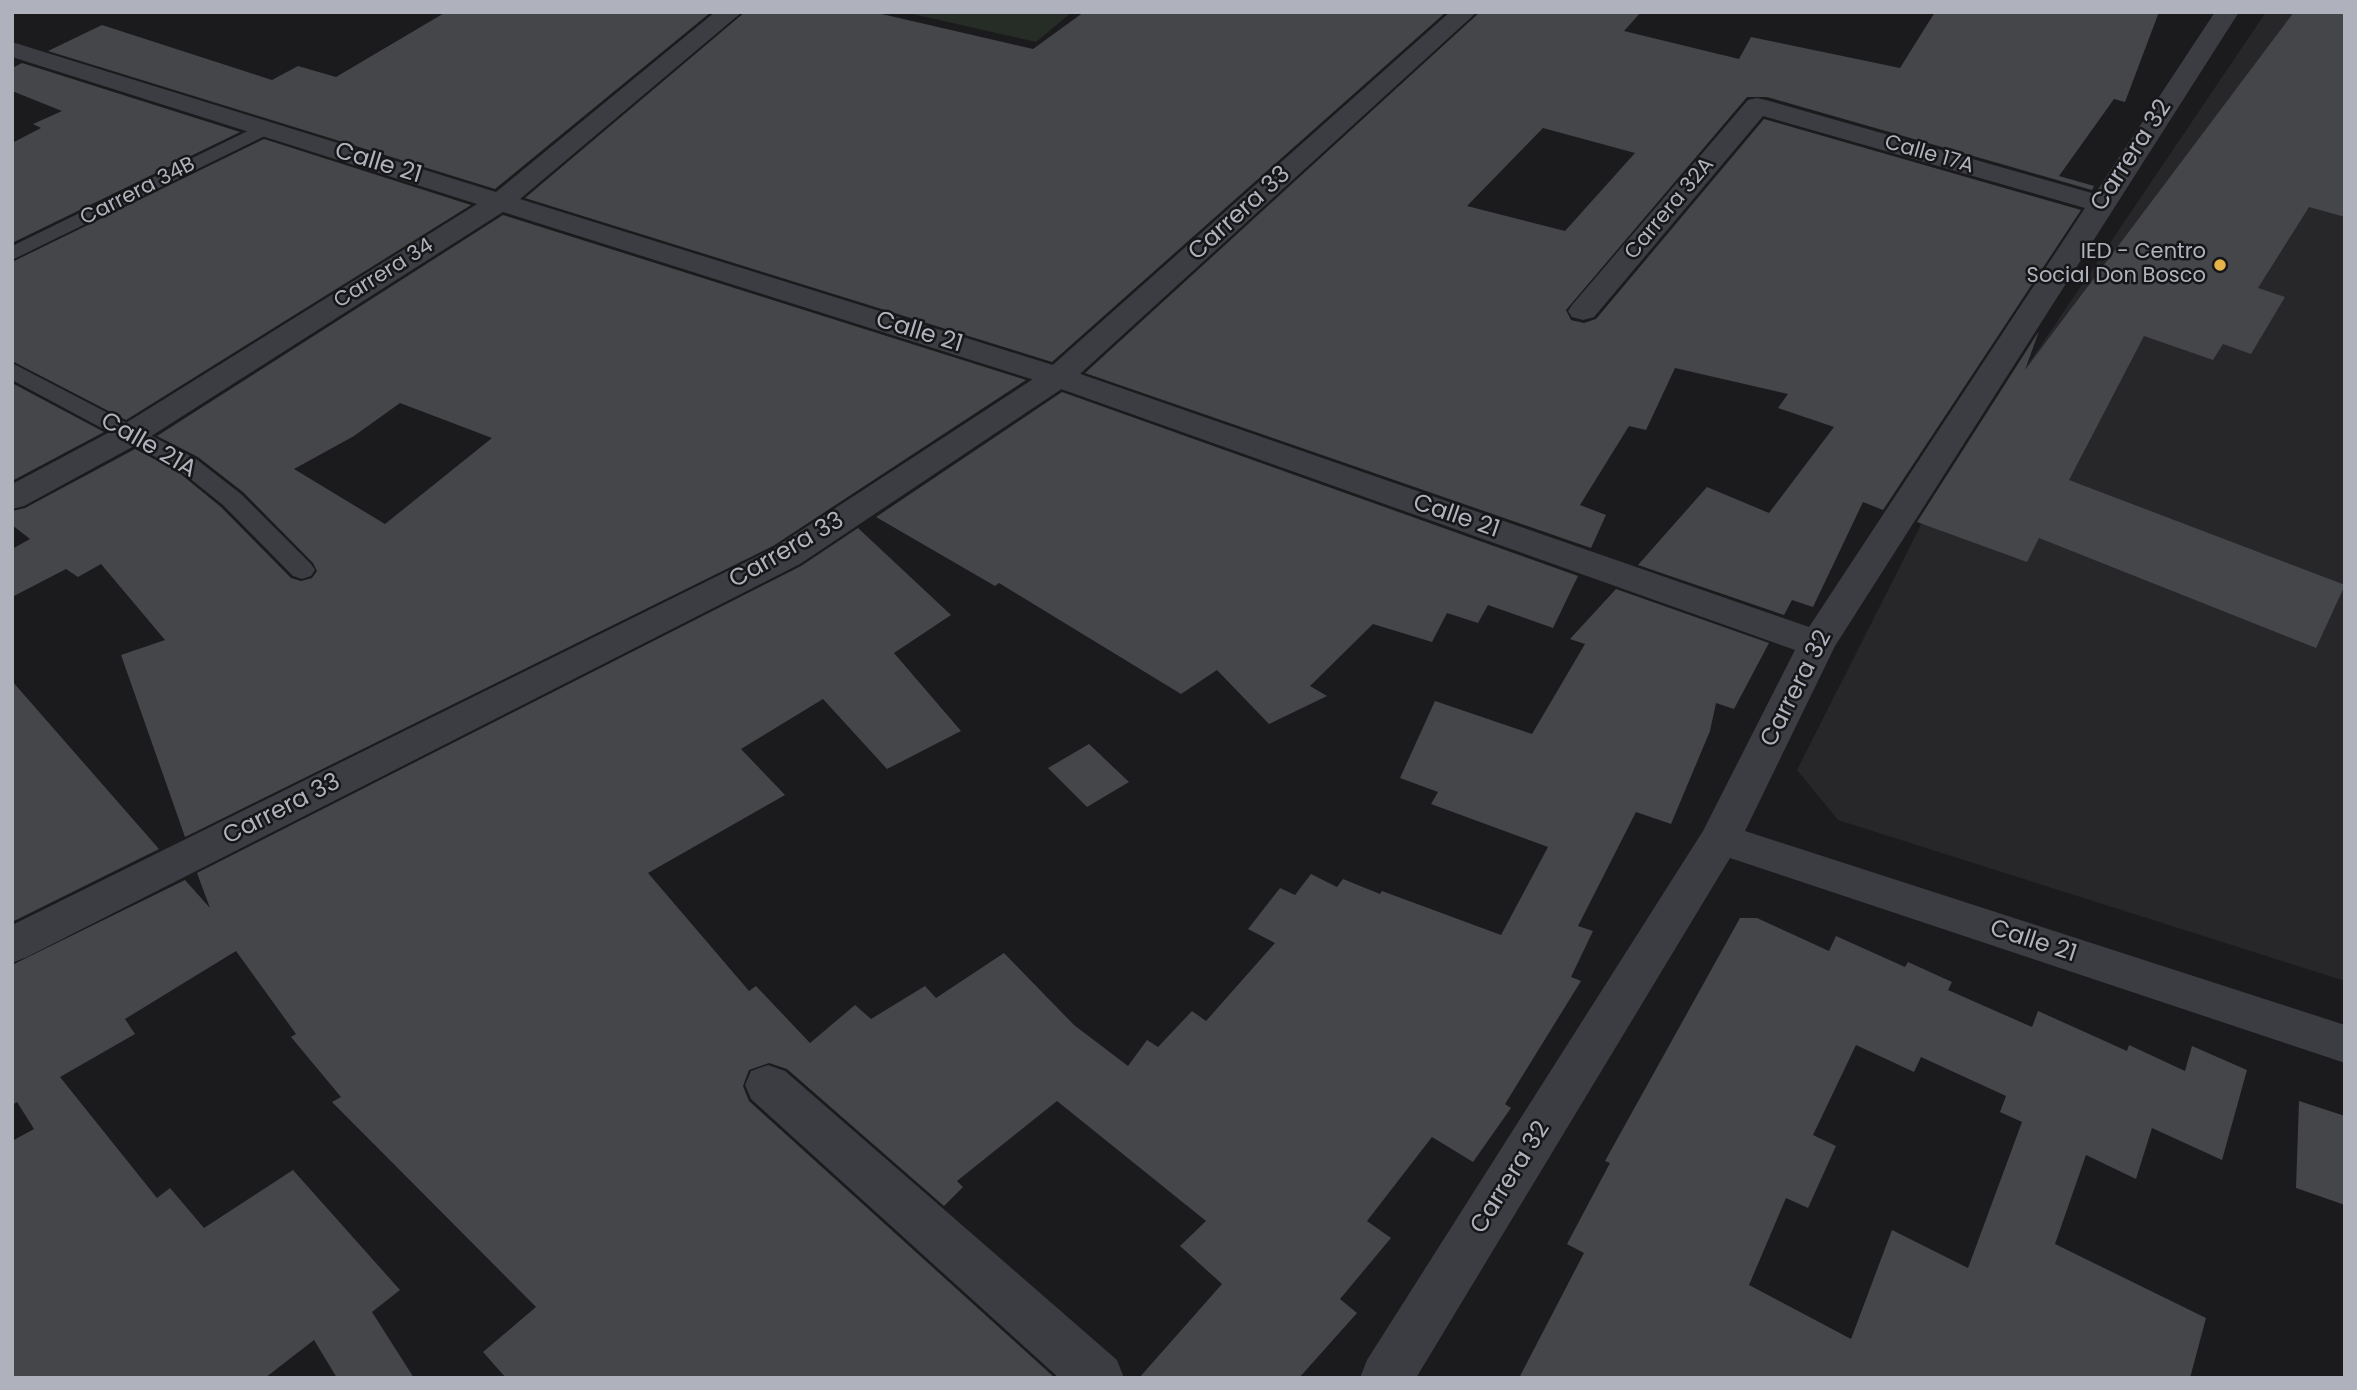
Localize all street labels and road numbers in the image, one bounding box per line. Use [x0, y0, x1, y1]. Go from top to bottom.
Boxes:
street label: Carrera 32 [2085, 95, 2179, 217]
street label: Calle 17A [1881, 130, 1977, 180]
street label: Calle 21 [331, 137, 425, 191]
street label: Carrera 34B [77, 152, 199, 232]
street label: Carrera 32A [1620, 153, 1720, 265]
street label: Carrera 33 [1183, 161, 1297, 267]
street label: Carrera 34 [330, 234, 438, 314]
street label: Calle 21 [872, 306, 966, 360]
street label: Calle 21A [95, 407, 201, 485]
street label: Calle 21 [1409, 489, 1503, 545]
street label: Carrera 33 [725, 507, 849, 595]
street label: Carrera 32 [1755, 626, 1839, 752]
street label: Carrera 33 [219, 768, 345, 852]
street label: Calle 21 [1986, 915, 2080, 969]
street label: Carrera 32 [1465, 1116, 1557, 1240]

